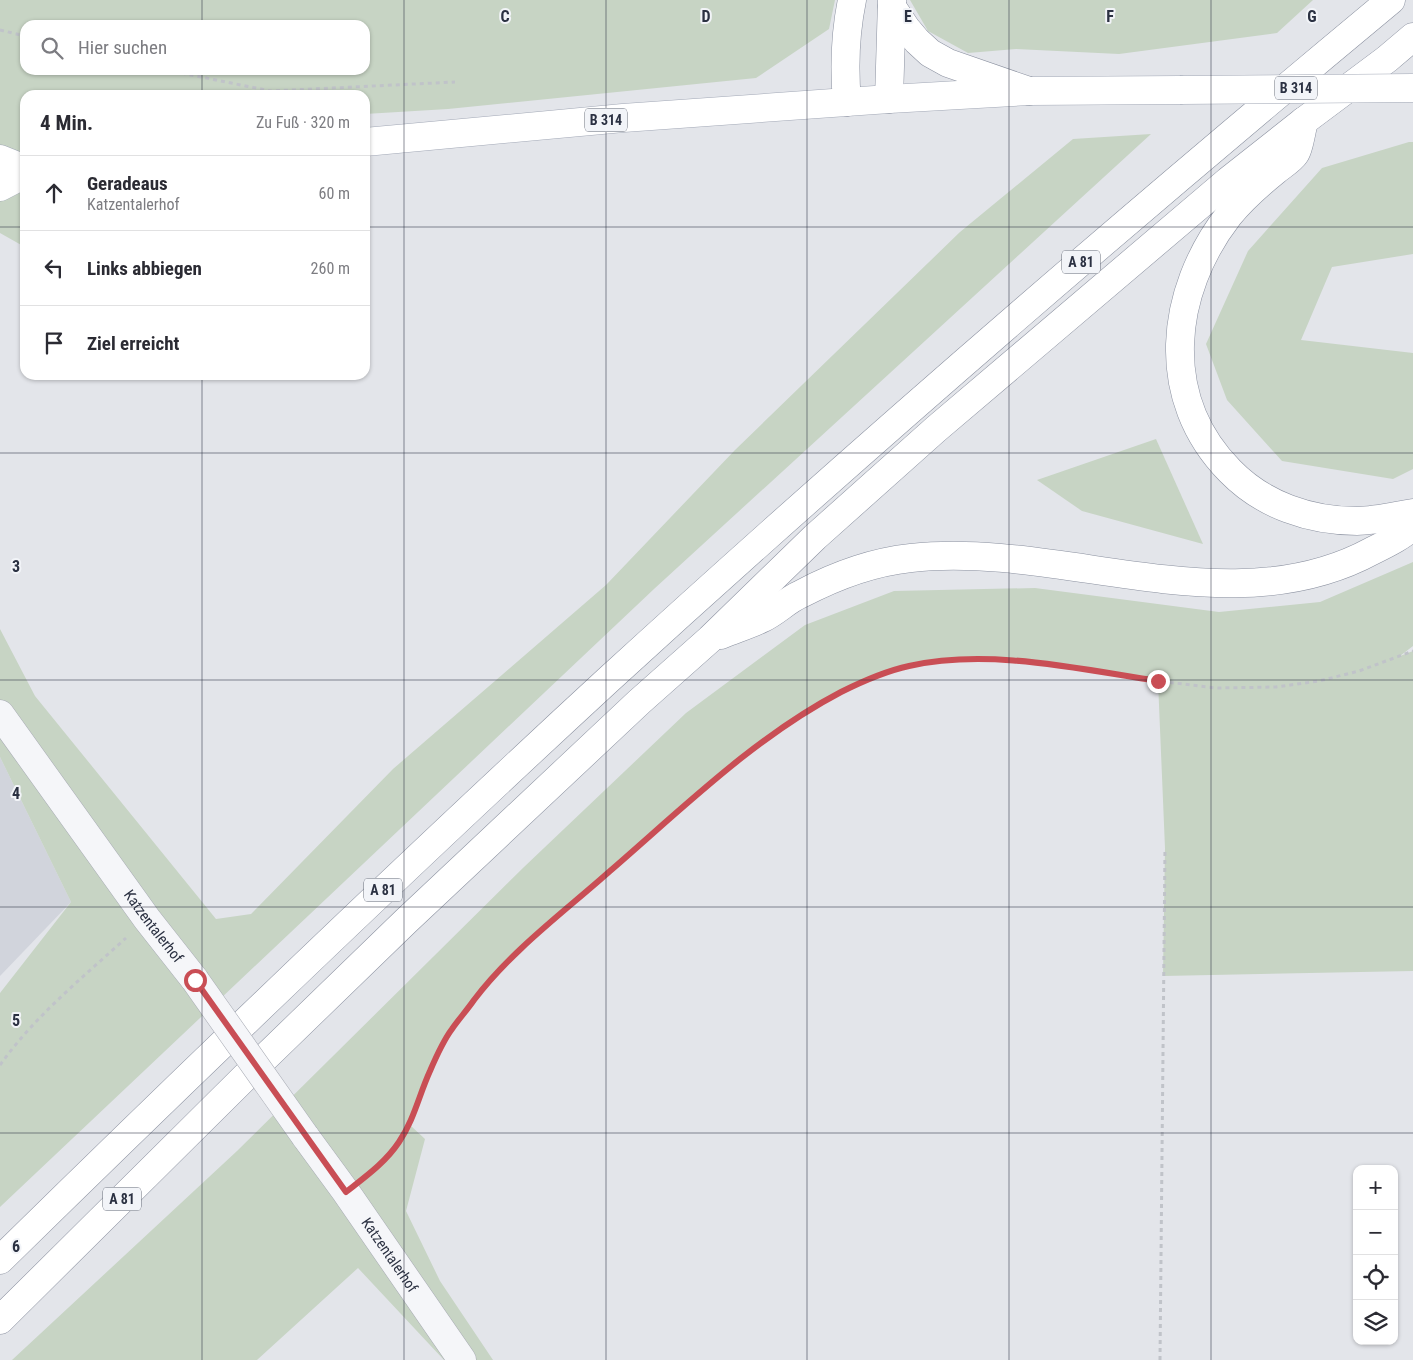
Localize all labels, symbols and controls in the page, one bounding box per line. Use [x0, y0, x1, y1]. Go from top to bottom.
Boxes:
text: C [500, 7, 510, 26]
text: D [701, 7, 711, 26]
text: E [904, 7, 912, 26]
text: F [1106, 7, 1114, 26]
text: G [1307, 7, 1317, 26]
search box [20, 20, 370, 75]
icon: search [38, 34, 66, 62]
text: Hier suchen [78, 36, 167, 59]
road number: B 314 [1275, 76, 1317, 100]
road number: B 314 [585, 108, 627, 132]
text: 4 Min. [40, 111, 93, 135]
text: Zu Fuß · 320 m [256, 113, 350, 132]
text: Geradeaus [87, 172, 168, 195]
icon: ahead [40, 179, 68, 207]
text: 60 m [318, 184, 350, 203]
text: Katzentalerhof [87, 195, 180, 214]
road number: A 81 [1062, 250, 1100, 274]
icon: left [40, 254, 68, 282]
text: Links abbiegen [87, 257, 202, 280]
text: 260 m [311, 259, 350, 278]
icon: arrive [40, 329, 68, 357]
text: Ziel erreicht [87, 332, 179, 355]
text: 3 [12, 557, 20, 576]
route end [1147, 670, 1170, 693]
text: 4 [12, 784, 20, 803]
road number: A 81 [364, 878, 402, 902]
street label: Katzentalerhof [120, 886, 187, 967]
route start [184, 969, 207, 992]
text: 5 [12, 1011, 20, 1030]
map controls [1353, 1165, 1398, 1345]
button: + [1353, 1165, 1398, 1210]
road number: A 81 [103, 1188, 141, 1210]
button: − [1353, 1210, 1398, 1255]
street label: Katzentalerhof [357, 1214, 422, 1296]
text: 6 [12, 1237, 20, 1256]
button: locate [1353, 1255, 1398, 1300]
button: layers [1353, 1300, 1398, 1345]

